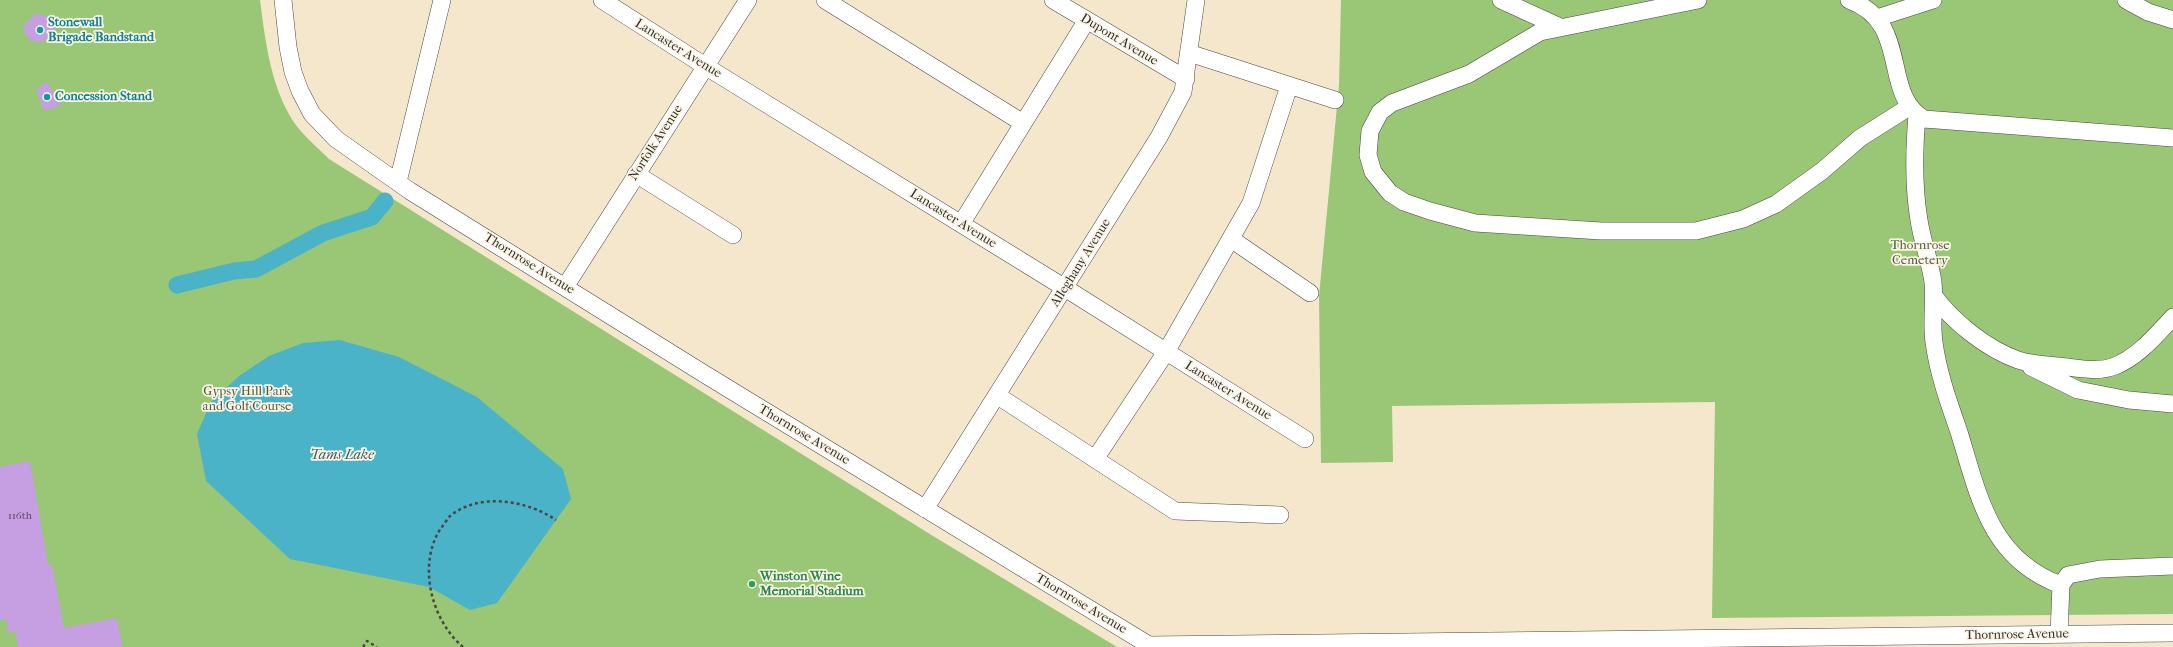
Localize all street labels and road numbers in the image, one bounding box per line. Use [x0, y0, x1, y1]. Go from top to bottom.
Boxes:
street label: Dupont Avenue [1077, 11, 1161, 69]
street label: Lancaster Avenue [632, 16, 724, 82]
street label: Norfolk Avenue [626, 102, 686, 184]
street label: Lancaster Avenue [907, 186, 999, 252]
street label: Alleghany Avenue [1048, 216, 1114, 310]
street label: Thornrose Avenue [481, 230, 577, 298]
street label: Lancaster Avenue [1182, 358, 1274, 424]
street label: Thornrose Avenue [755, 402, 853, 468]
street label: Thornrose Avenue [1032, 571, 1130, 637]
street label: Thornrose Avenue [1965, 626, 2069, 644]

